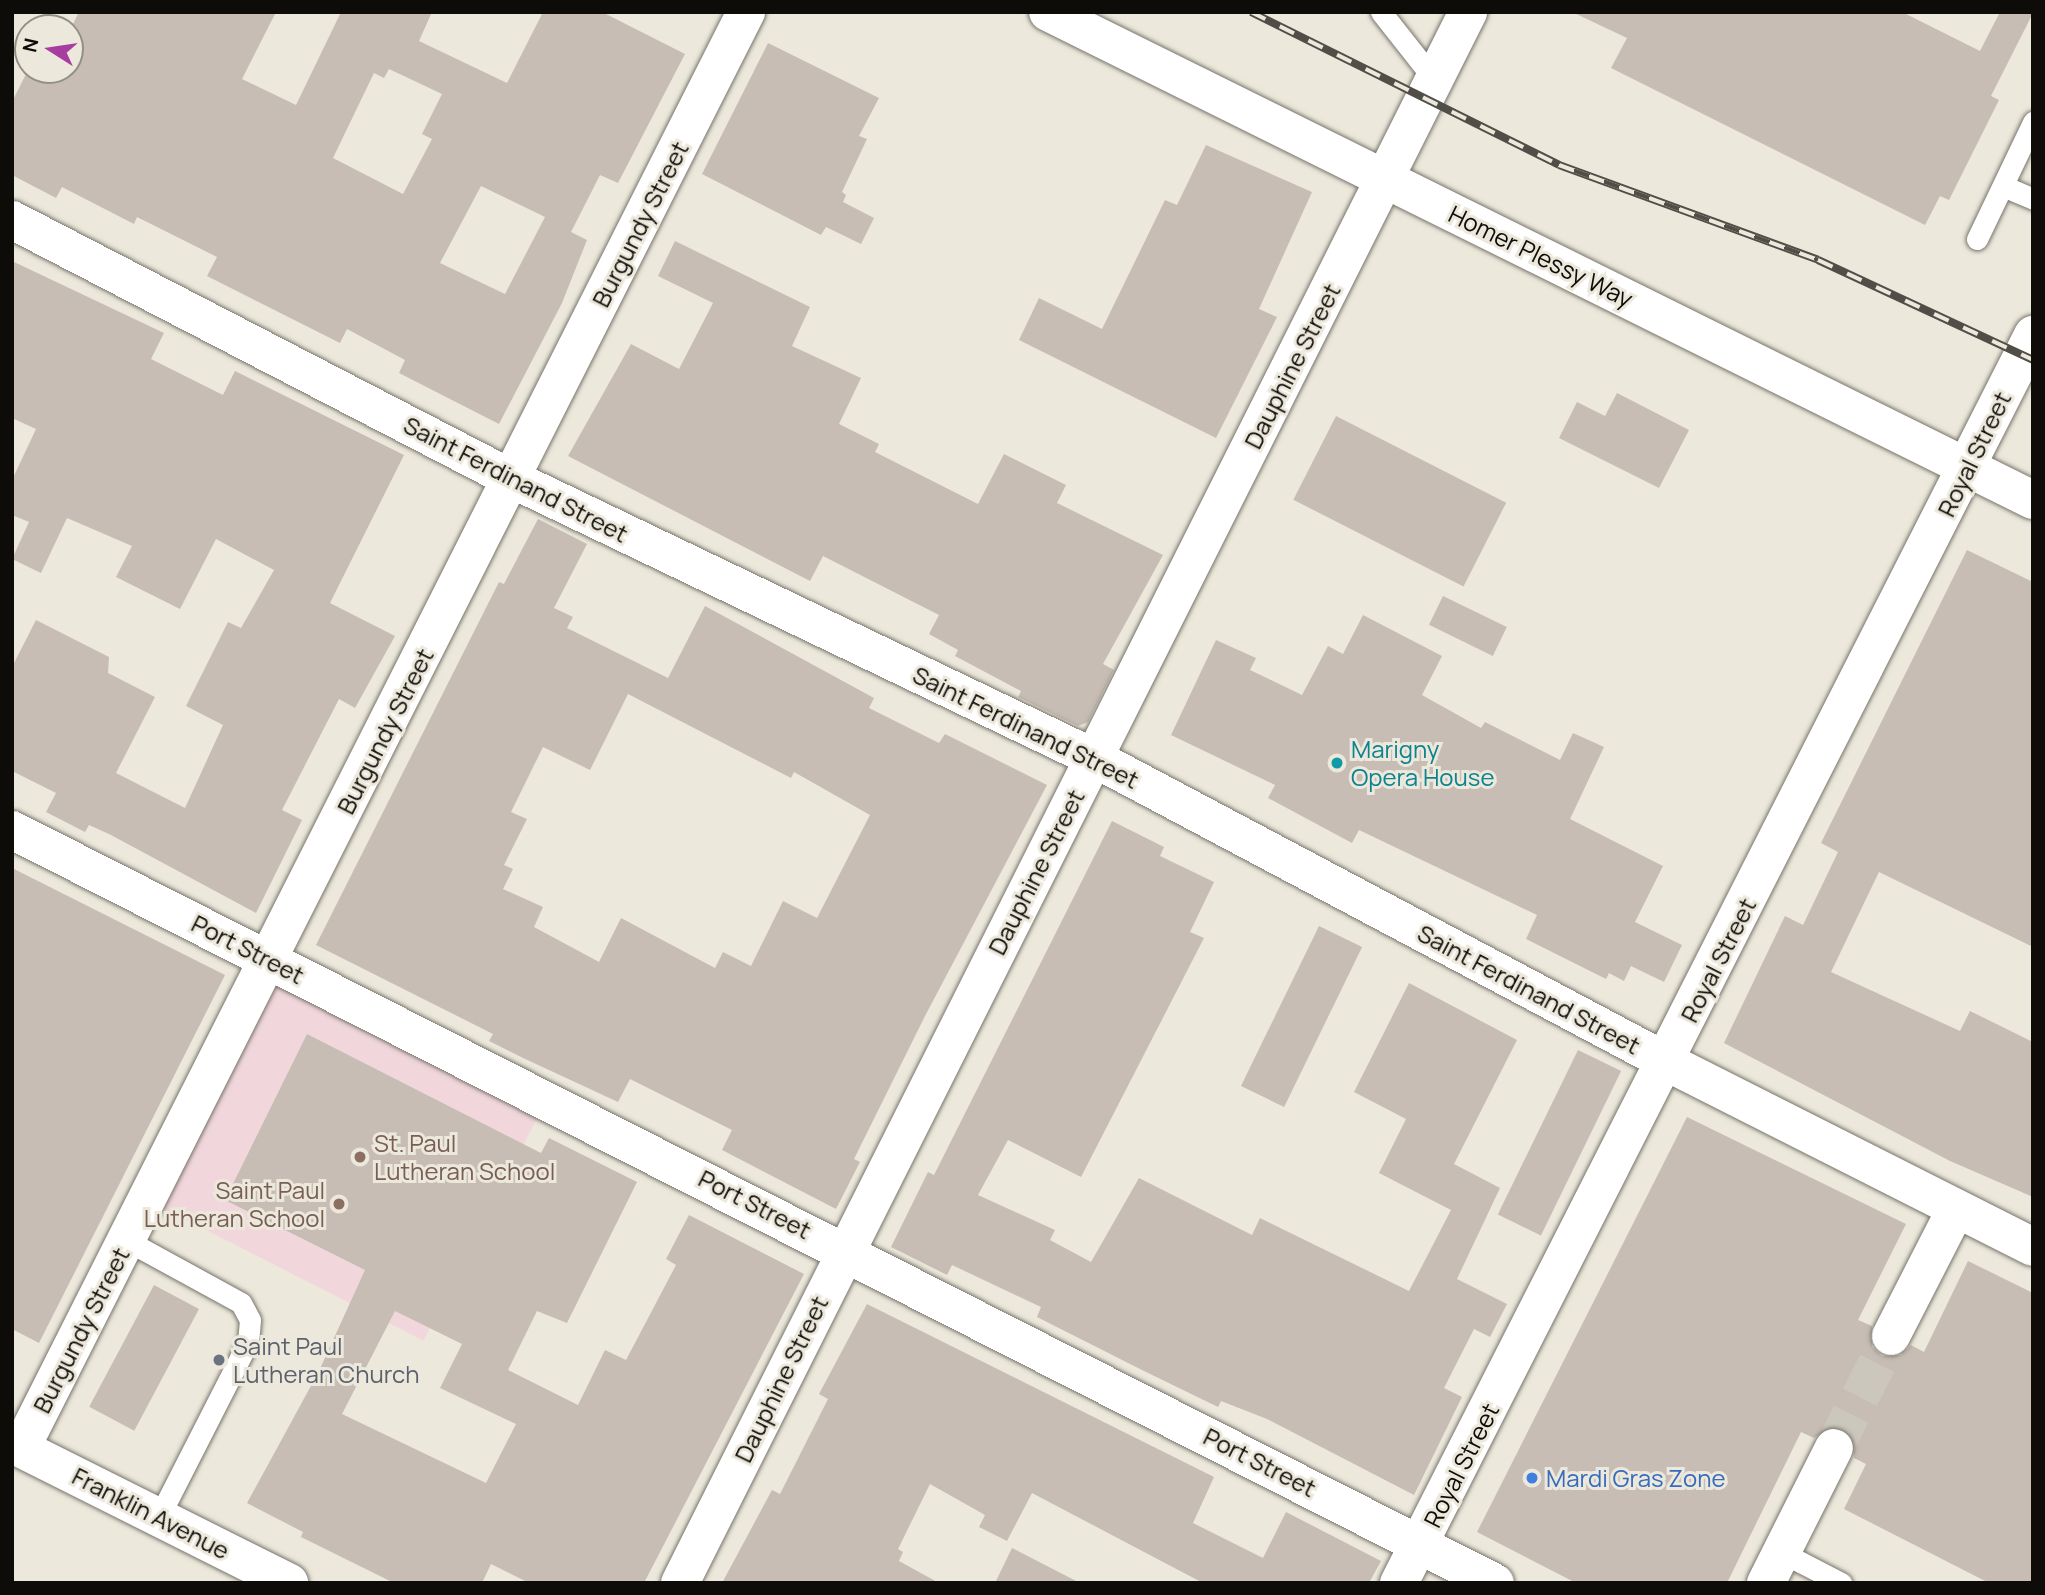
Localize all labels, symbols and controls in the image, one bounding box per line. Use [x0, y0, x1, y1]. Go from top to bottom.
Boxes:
north arrow [14, 14, 84, 84]
text: N [16, 36, 45, 54]
street label: Burgundy Street [586, 136, 694, 312]
street label: Homer Plessy Way [1444, 199, 1638, 313]
street label: Dauphine Street [1238, 279, 1346, 453]
street label: Royal Street [1931, 387, 2017, 521]
street label: Saint Ferdinand Street [399, 410, 633, 548]
street label: Burgundy Street [331, 643, 439, 819]
street label: Saint Ferdinand Street [908, 660, 1144, 794]
place label: Marigny Opera House [1351, 735, 1494, 791]
marker: Marigny Opera House [1329, 755, 1345, 771]
street label: Dauphine Street [982, 785, 1090, 959]
street label: Royal Street [1674, 893, 1762, 1027]
street label: Port Street [187, 908, 309, 990]
street label: Saint Ferdinand Street [1413, 918, 1645, 1060]
place label: St. Paul Lutheran School [374, 1129, 555, 1185]
marker: St. Paul Lutheran School [352, 1149, 368, 1165]
street label: Port Street [694, 1163, 816, 1245]
place label: Saint Paul Lutheran School [144, 1176, 325, 1232]
marker: Saint Paul Lutheran School [331, 1196, 347, 1212]
street label: Burgundy Street [27, 1242, 135, 1418]
street label: Dauphine Street [728, 1291, 834, 1467]
place label: Saint Paul Lutheran Church [233, 1332, 420, 1388]
marker: Saint Paul Lutheran Church [211, 1352, 227, 1368]
street label: Royal Street [1417, 1398, 1505, 1532]
street label: Port Street [1199, 1421, 1321, 1503]
street label: Franklin Avenue [68, 1461, 234, 1565]
place label: Mardi Gras Zone [1546, 1464, 1725, 1492]
marker: Mardi Gras Zone [1524, 1470, 1540, 1486]

